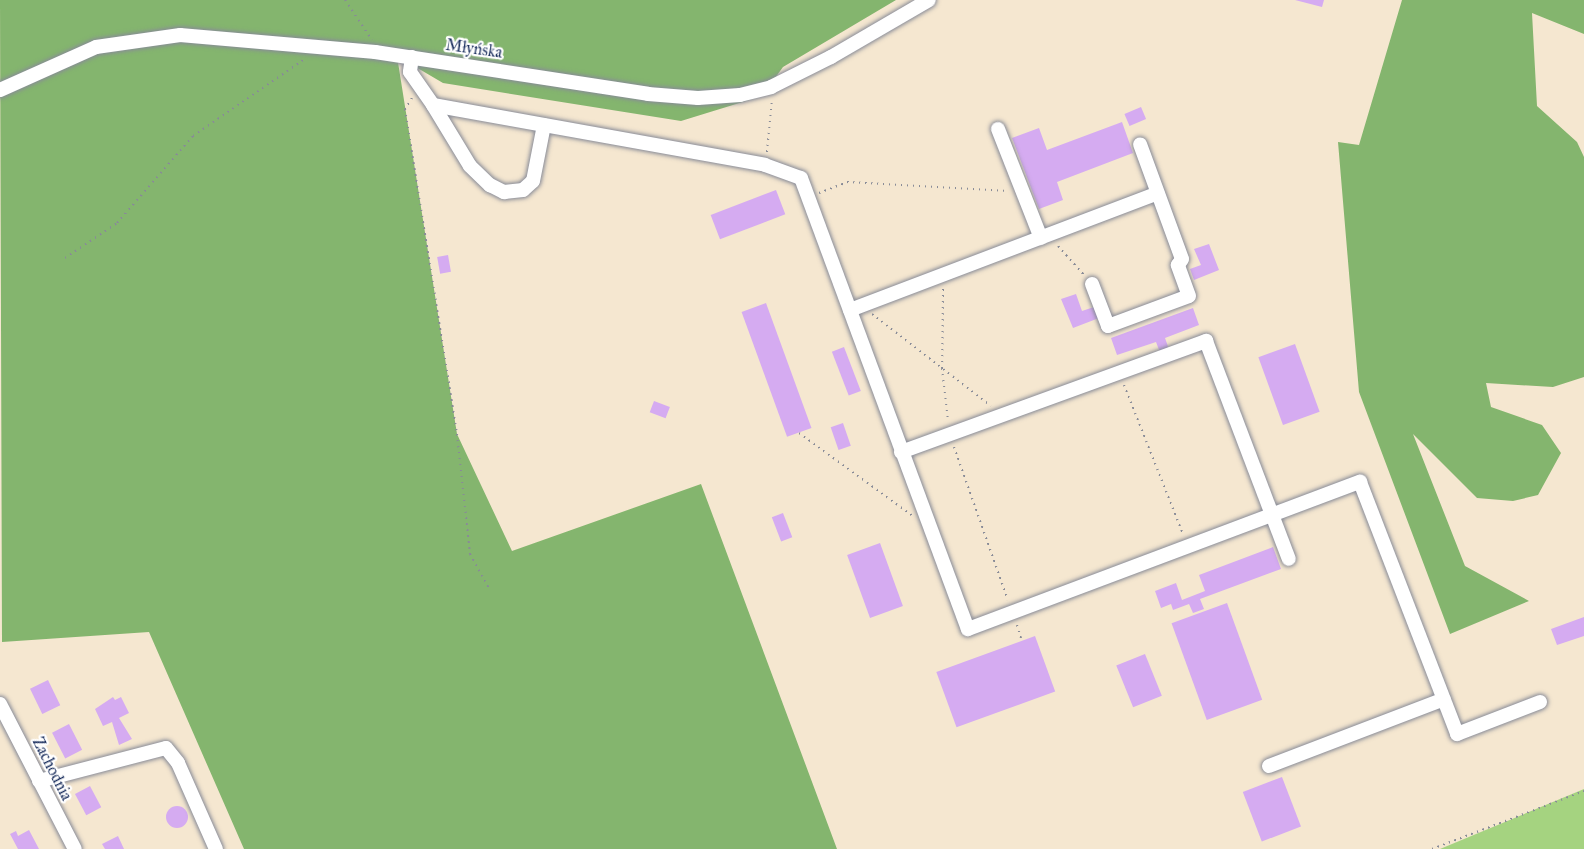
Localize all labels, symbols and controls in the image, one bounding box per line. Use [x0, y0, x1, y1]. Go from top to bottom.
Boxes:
street label: Młyńska [445, 36, 503, 62]
street label: Zachodnia [28, 734, 76, 804]

